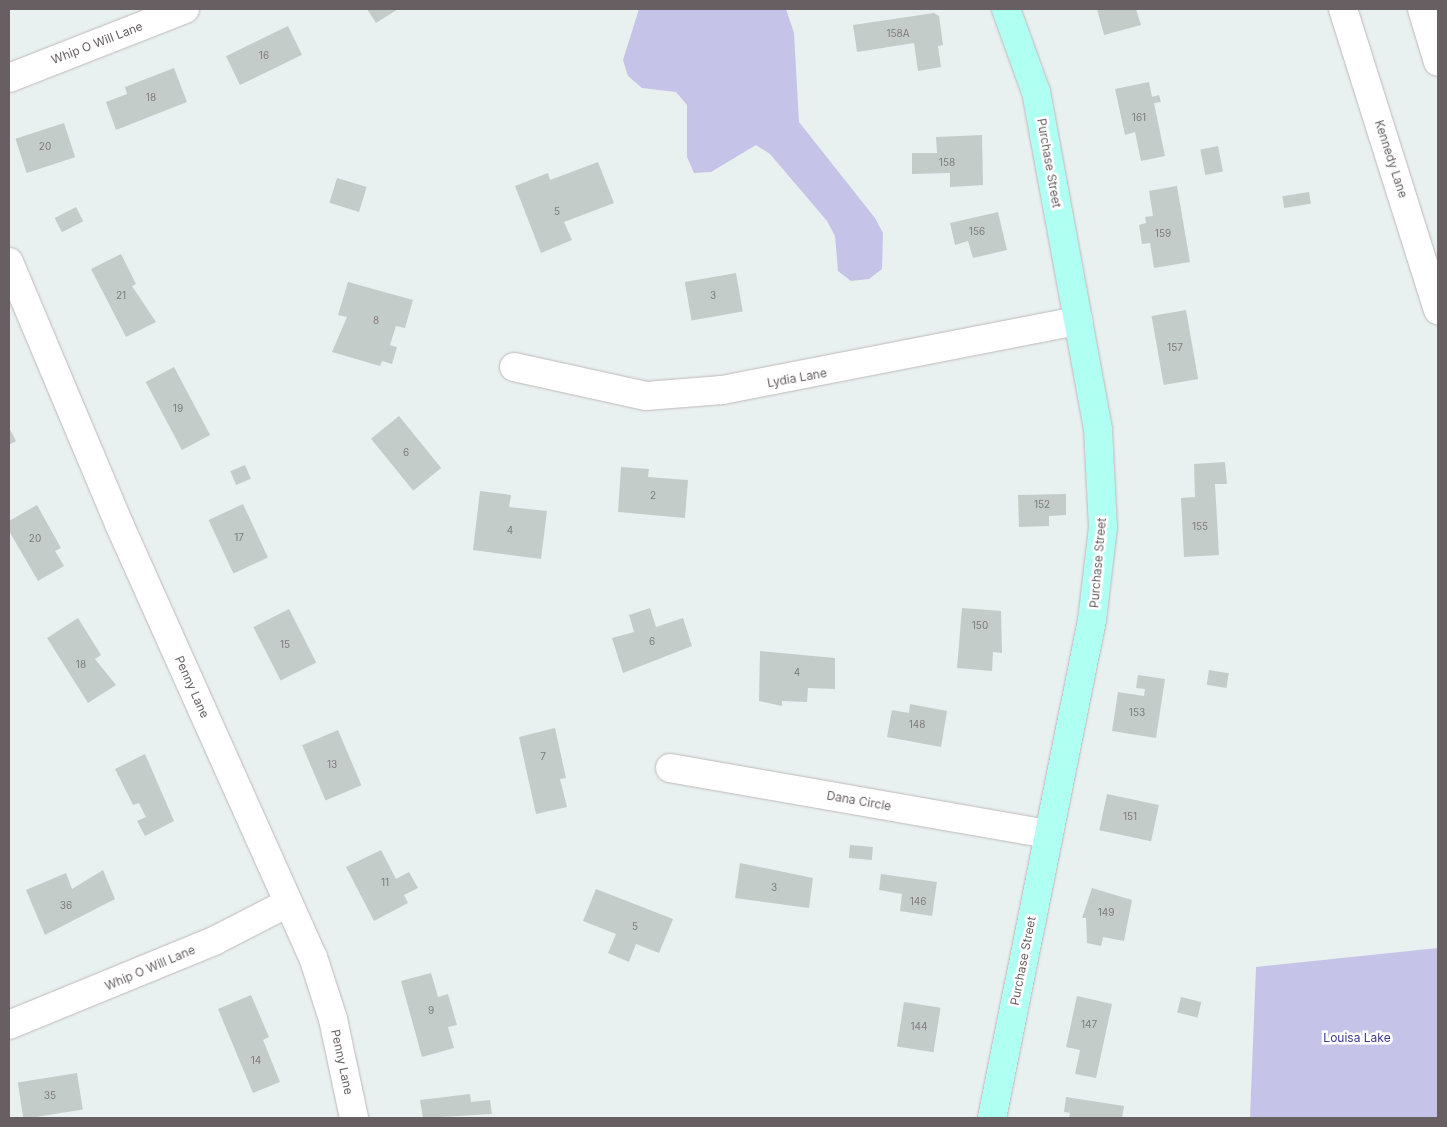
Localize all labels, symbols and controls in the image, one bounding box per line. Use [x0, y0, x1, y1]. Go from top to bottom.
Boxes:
street label: Whip O Will Lane [49, 19, 145, 67]
house number: 158A [886, 28, 910, 40]
house number: 16 [259, 50, 269, 62]
house number: 18 [146, 92, 156, 104]
house number: 161 [1132, 112, 1146, 124]
street label: Purchase Street [1034, 117, 1064, 209]
street label: Kennedy Lane [1372, 118, 1410, 200]
house number: 20 [39, 141, 51, 153]
house number: 158 [939, 157, 955, 169]
house number: 5 [554, 206, 560, 218]
house number: 156 [969, 226, 985, 238]
house number: 159 [1155, 228, 1171, 240]
house number: 21 [116, 290, 126, 302]
house number: 3 [710, 290, 716, 302]
house number: 8 [373, 315, 379, 327]
house number: 157 [1167, 342, 1183, 354]
street label: Lydia Lane [766, 366, 828, 390]
house number: 19 [173, 403, 183, 415]
house number: 6 [403, 447, 409, 459]
house number: 2 [650, 490, 656, 502]
house number: 152 [1034, 499, 1050, 511]
street label: Purchase Street [1087, 517, 1109, 609]
house number: 155 [1192, 521, 1208, 533]
house number: 4 [507, 525, 513, 537]
house number: 17 [234, 532, 244, 544]
house number: 20 [29, 533, 41, 545]
house number: 150 [972, 620, 988, 632]
house number: 6 [649, 636, 655, 648]
house number: 15 [280, 639, 290, 651]
street label: Penny Lane [172, 654, 212, 720]
house number: 18 [76, 659, 86, 671]
house number: 4 [794, 667, 800, 679]
house number: 153 [1129, 707, 1145, 719]
house number: 148 [909, 719, 925, 731]
house number: 7 [540, 751, 546, 763]
house number: 13 [327, 759, 337, 771]
street label: Dana Circle [826, 788, 892, 814]
house number: 151 [1123, 811, 1137, 823]
house number: 11 [381, 877, 389, 889]
house number: 3 [771, 882, 777, 894]
house number: 146 [910, 896, 926, 908]
house number: 36 [60, 900, 72, 912]
house number: 149 [1098, 907, 1114, 919]
street label: Purchase Street [1007, 915, 1039, 1007]
house number: 5 [632, 921, 638, 933]
street label: Whip O Will Lane [103, 942, 197, 994]
house number: 9 [428, 1005, 434, 1017]
house number: 147 [1081, 1019, 1097, 1031]
house number: 144 [911, 1021, 927, 1033]
street label: Penny Lane [328, 1028, 356, 1096]
park label: Louisa Lake [1323, 1031, 1391, 1045]
house number: 14 [251, 1055, 261, 1067]
house number: 35 [44, 1090, 56, 1102]

